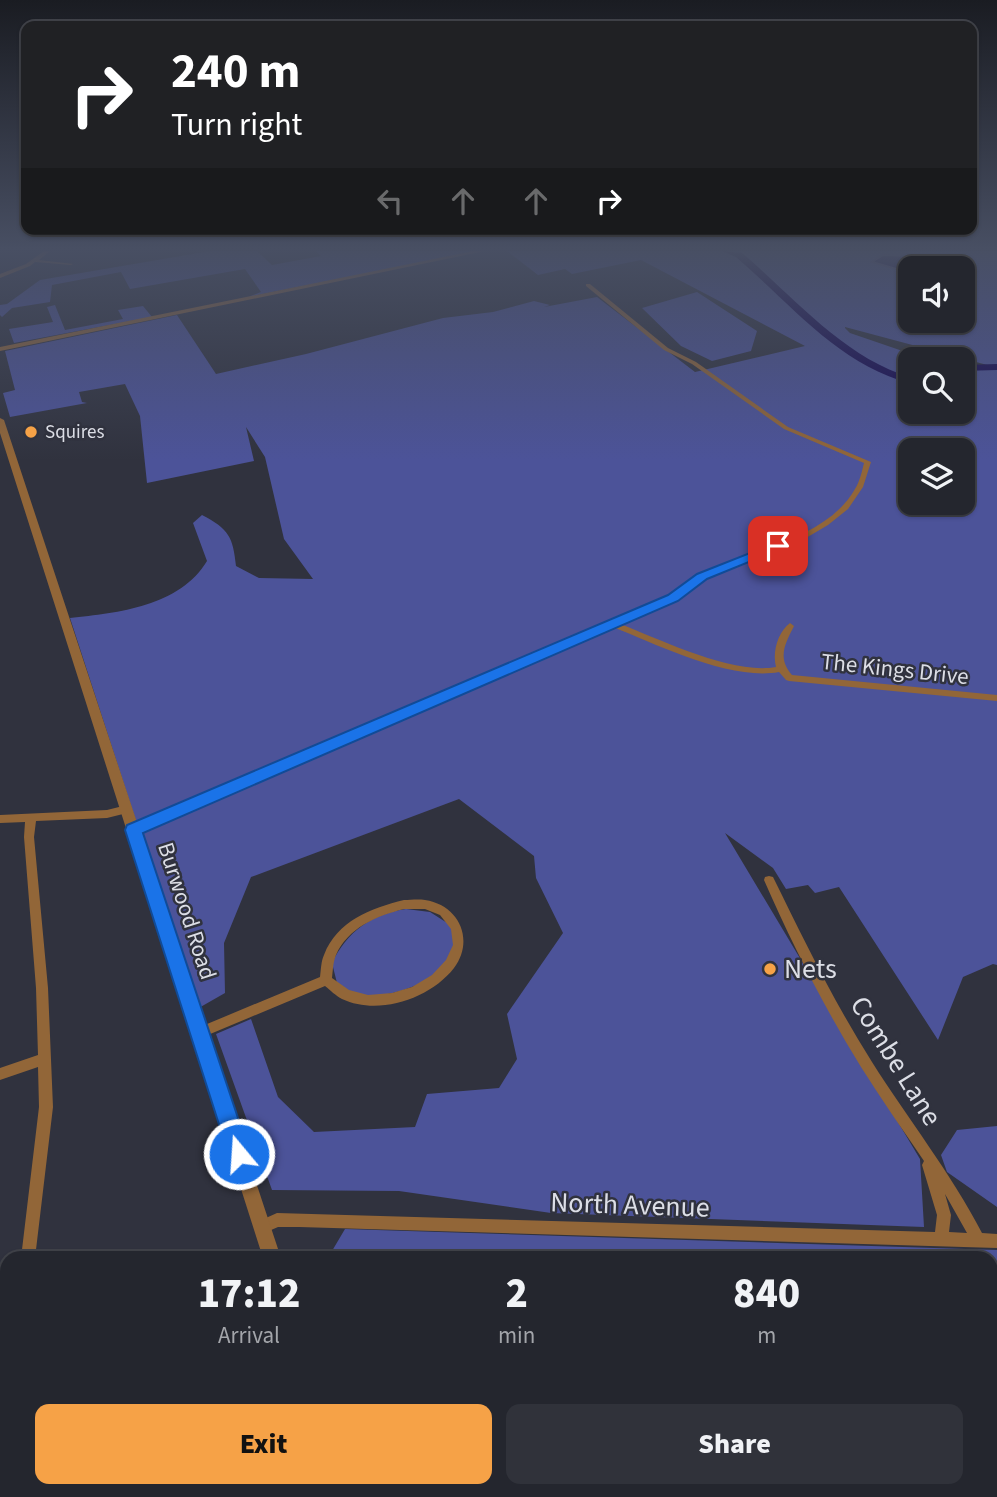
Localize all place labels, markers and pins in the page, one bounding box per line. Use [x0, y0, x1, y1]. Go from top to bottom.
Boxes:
place label: Squires [45, 419, 105, 446]
marker: Squires [23, 424, 39, 440]
pin [748, 516, 808, 576]
place label: Nets [784, 949, 837, 989]
marker: Nets [762, 961, 778, 977]

